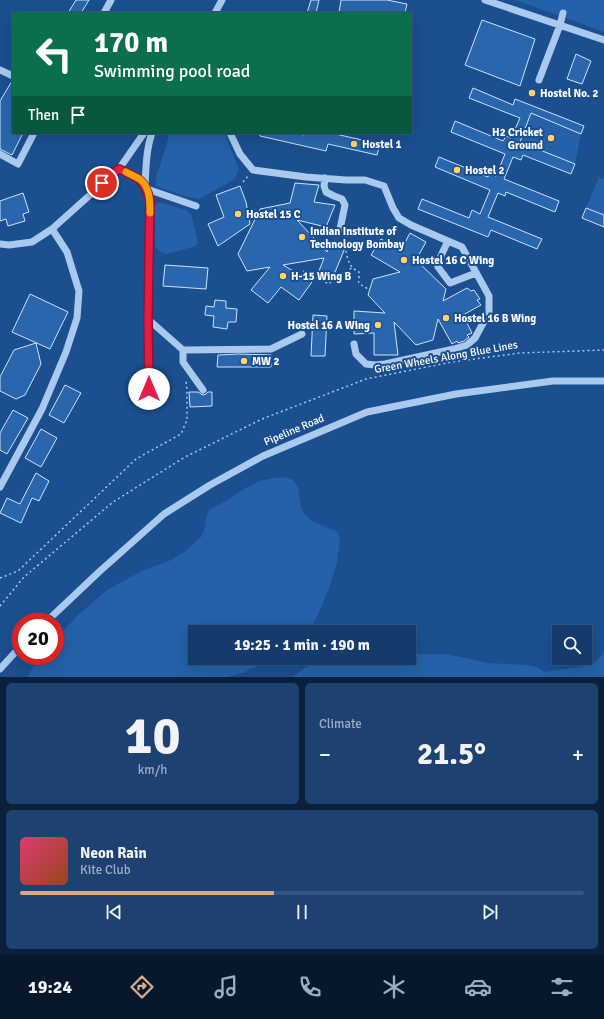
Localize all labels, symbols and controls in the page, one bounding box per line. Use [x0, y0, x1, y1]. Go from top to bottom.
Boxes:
text: 170 m [94, 26, 168, 60]
icon: left [28, 28, 80, 80]
text: Swimming pool road [94, 60, 250, 82]
place label: Hostel No. 2 [540, 87, 598, 100]
marker: Hostel No. 2 [527, 88, 537, 98]
icon: arrive [67, 104, 89, 126]
text: Then [28, 106, 59, 124]
place label: H2 Cricket Ground [492, 126, 543, 152]
marker: H2 Cricket Ground [546, 133, 556, 143]
place label: Hostel 1 [362, 138, 402, 151]
marker: Hostel 1 [349, 139, 359, 149]
place label: Hostel 2 [465, 164, 505, 177]
marker: Hostel 2 [452, 165, 462, 175]
pin [85, 166, 119, 200]
icon: arrive [91, 172, 113, 194]
place label: Hostel 15 C [246, 208, 301, 221]
marker: Hostel 15 C [233, 209, 243, 219]
place label: Indian Institute of Technology Bombay [310, 225, 405, 251]
marker: Indian Institute of Technology Bombay [297, 232, 307, 242]
place label: Hostel 16 C Wing [412, 254, 494, 267]
marker: Hostel 16 C Wing [399, 255, 409, 265]
place label: H-15 Wing B [291, 270, 352, 283]
marker: H-15 Wing B [278, 271, 288, 281]
place label: Hostel 16 B Wing [454, 312, 536, 325]
marker: Hostel 16 B Wing [441, 313, 451, 323]
place label: Hostel 16 A Wing [288, 319, 370, 332]
marker: Hostel 16 A Wing [373, 320, 383, 330]
street label: Green Wheels Along Blue Lines [373, 338, 519, 376]
place label: MW 2 [252, 355, 279, 368]
marker: MW 2 [239, 356, 249, 366]
position arrow [128, 368, 170, 410]
street label: Pipeline Road [262, 411, 326, 449]
speed limit sign: 20 [12, 613, 64, 665]
map controls [552, 625, 592, 665]
button: search [552, 625, 592, 665]
text: 19:25 · 1 min · 190 m [234, 636, 370, 654]
text: 10 [124, 704, 181, 768]
text: Climate [319, 716, 362, 732]
text: 21.5° [417, 736, 486, 773]
text: − [319, 741, 331, 768]
text: + [572, 741, 584, 768]
text: km/h [138, 762, 167, 778]
text: Neon Rain [80, 844, 147, 862]
text: Kite Club [80, 862, 131, 878]
icon: previous [103, 901, 125, 923]
icon: pause [291, 901, 313, 923]
icon: next [479, 901, 501, 923]
icon: directions [128, 973, 156, 1001]
icon: music [212, 973, 240, 1001]
icon: phone [296, 973, 324, 1001]
icon: climate [380, 973, 408, 1001]
icon: car [464, 973, 492, 1001]
icon: filters [548, 973, 576, 1001]
text: 19:24 [28, 976, 72, 998]

